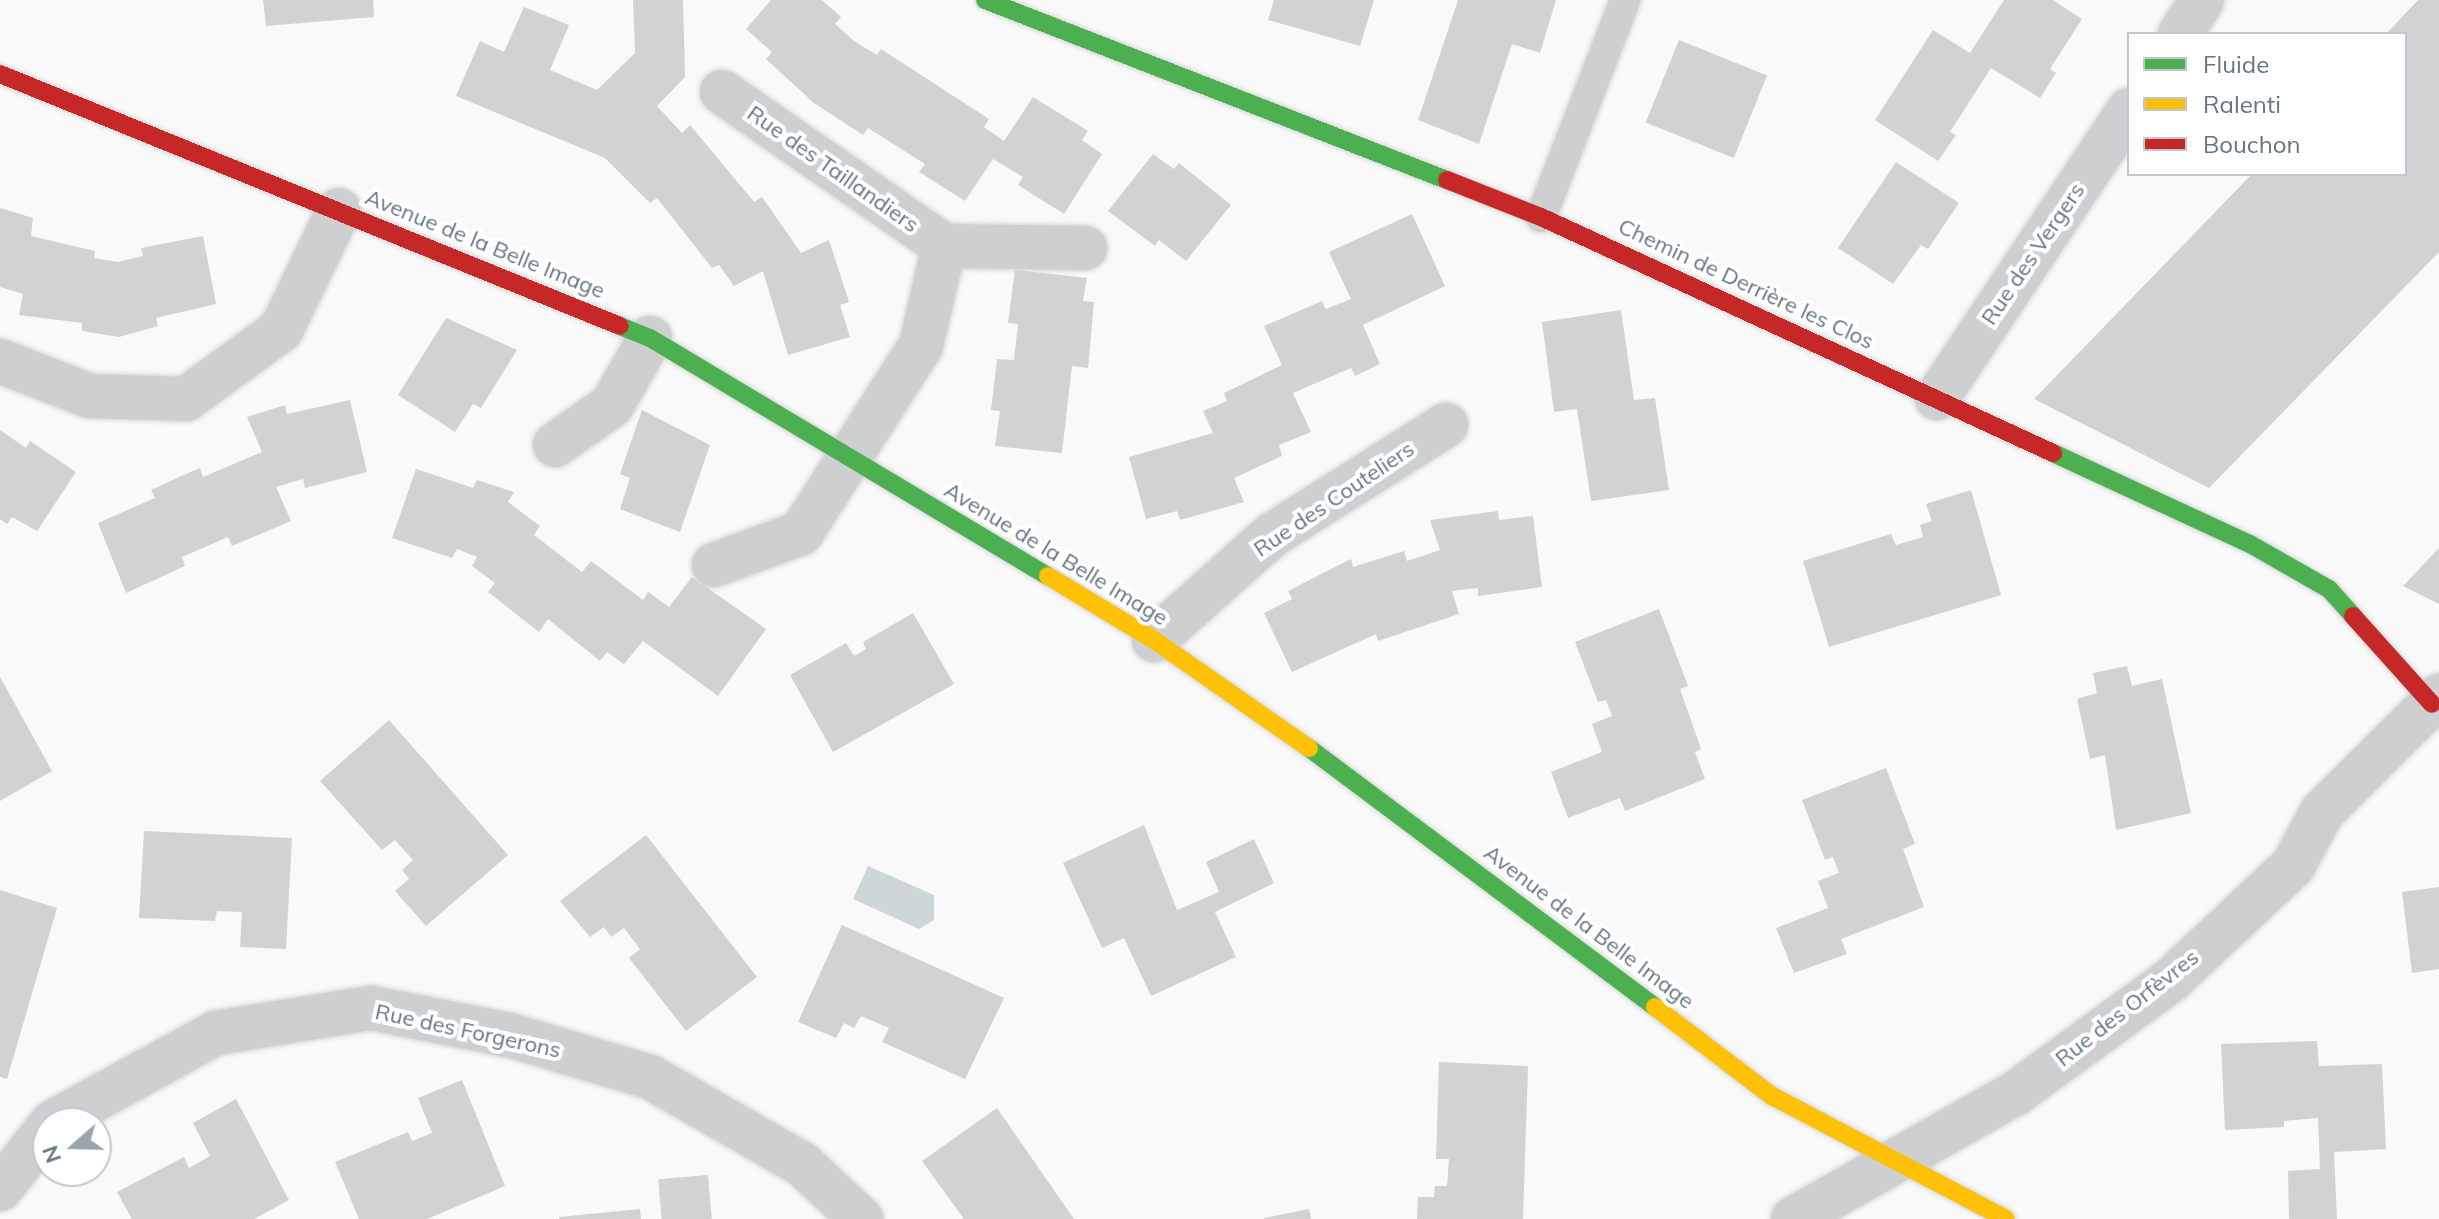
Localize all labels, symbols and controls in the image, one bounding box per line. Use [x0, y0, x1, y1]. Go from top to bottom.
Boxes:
legend [2127, 32, 2407, 176]
text: Fluide [2203, 49, 2269, 79]
text: Ralenti [2203, 89, 2281, 119]
street label: Rue des Taillandiers [742, 100, 924, 238]
text: Bouchon [2203, 129, 2301, 159]
street label: Rue des Vergers [1976, 178, 2090, 330]
street label: Avenue de la Belle Image [361, 184, 609, 304]
street label: Chemin de Derrière les Clos [1614, 213, 1878, 355]
street label: Rue des Couteliers [1249, 436, 1419, 562]
street label: Avenue de la Belle Image [939, 477, 1173, 631]
street label: Avenue de la Belle Image [1479, 839, 1699, 1015]
street label: Rue des Orfèvres [2050, 944, 2204, 1072]
street label: Rue des Forgerons [373, 998, 563, 1064]
north arrow [32, 1107, 112, 1187]
text: N [35, 1142, 67, 1167]

